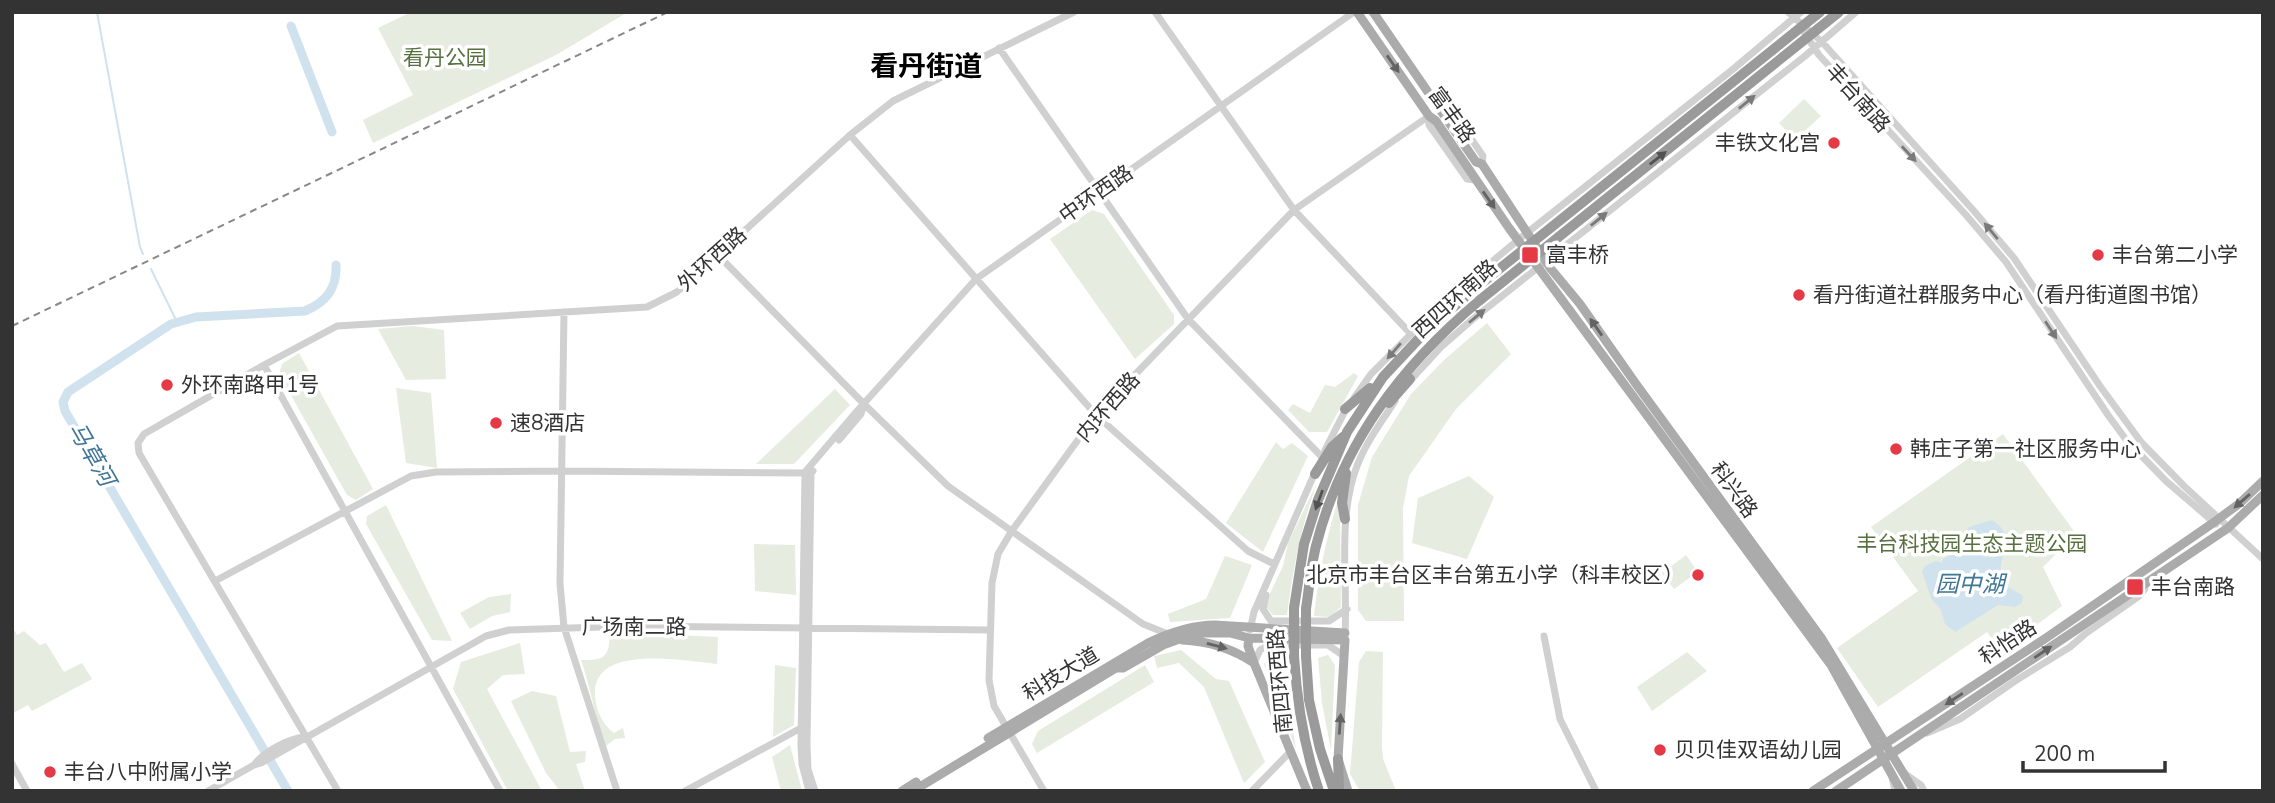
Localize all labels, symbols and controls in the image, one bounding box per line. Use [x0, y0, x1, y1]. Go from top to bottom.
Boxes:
park label: 看丹公园 [403, 44, 487, 72]
district label: 看丹街道 [870, 48, 982, 86]
one-way arrow [1386, 55, 1400, 73]
street label: 丰台南路 [1819, 57, 1897, 139]
street label: 富丰路 [1422, 81, 1482, 149]
one-way arrow [1738, 95, 1755, 110]
place label: 丰铁文化宫 [1715, 129, 1820, 157]
marker: 丰铁文化宫 [1826, 135, 1842, 151]
one-way arrow [1900, 145, 1916, 162]
one-way arrow [1648, 151, 1666, 166]
street label: 中环西路 [1054, 158, 1138, 230]
one-way arrow [1482, 191, 1496, 209]
one-way arrow [1590, 211, 1608, 226]
street label: 外环西路 [671, 220, 753, 298]
one-way arrow [1983, 222, 1999, 240]
place label: 富丰桥 [1546, 241, 1609, 269]
place label: 丰台第二小学 [2112, 241, 2238, 269]
marker: 富丰桥 [1520, 245, 1540, 265]
marker: 丰台第二小学 [2090, 247, 2106, 263]
street label: 西四环南路 [1407, 253, 1503, 345]
place label: 看丹街道社群服务中心（看丹街道图书馆） [1813, 281, 2212, 309]
marker: 看丹街道社群服务中心（看丹街道图书馆） [1791, 287, 1807, 303]
one-way arrow [1468, 308, 1486, 323]
one-way arrow [1589, 318, 1603, 336]
one-way arrow [2045, 320, 2058, 340]
one-way arrow [1386, 342, 1402, 360]
street label: 内环西路 [1070, 366, 1146, 448]
place label: 外环南路甲1号 [181, 371, 320, 399]
marker: 外环南路甲1号 [159, 377, 175, 393]
place label: 速8酒店 [510, 409, 586, 437]
marker: 速8酒店 [488, 415, 504, 431]
water label: 马草河 [61, 417, 124, 495]
place label: 韩庄子第一社区服务中心 [1910, 435, 2141, 463]
marker: 韩庄子第一社区服务中心 [1888, 441, 1904, 457]
street label: 科兴路 [1704, 456, 1764, 524]
one-way arrow [1313, 489, 1324, 510]
one-way arrow [2233, 492, 2250, 508]
park label: 丰台科技园生态主题公园 [1857, 530, 2088, 558]
place label: 北京市丰台区丰台第五小学（科丰校区） [1306, 561, 1684, 589]
marker: 北京市丰台区丰台第五小学（科丰校区） [1690, 567, 1706, 583]
water label: 园中湖 [1936, 569, 2008, 600]
place label: 丰台南路 [2151, 573, 2235, 601]
marker: 丰台南路 [2125, 577, 2145, 597]
street label: 广场南二路 [582, 613, 687, 641]
street label: 科怡路 [1974, 613, 2042, 671]
street label: 南四环西路 [1261, 627, 1299, 735]
street label: 科技大道 [1018, 640, 1104, 708]
one-way arrow [1206, 641, 1228, 652]
one-way arrow [2033, 646, 2052, 659]
one-way arrow [1944, 692, 1964, 705]
one-way arrow [1335, 713, 1346, 735]
scale bar [2023, 730, 2165, 774]
place label: 贝贝佳双语幼儿园 [1674, 736, 1842, 764]
text: 200 m [2034, 740, 2095, 768]
marker: 贝贝佳双语幼儿园 [1652, 742, 1668, 758]
place label: 丰台八中附属小学 [64, 758, 232, 786]
marker: 丰台八中附属小学 [42, 764, 58, 780]

